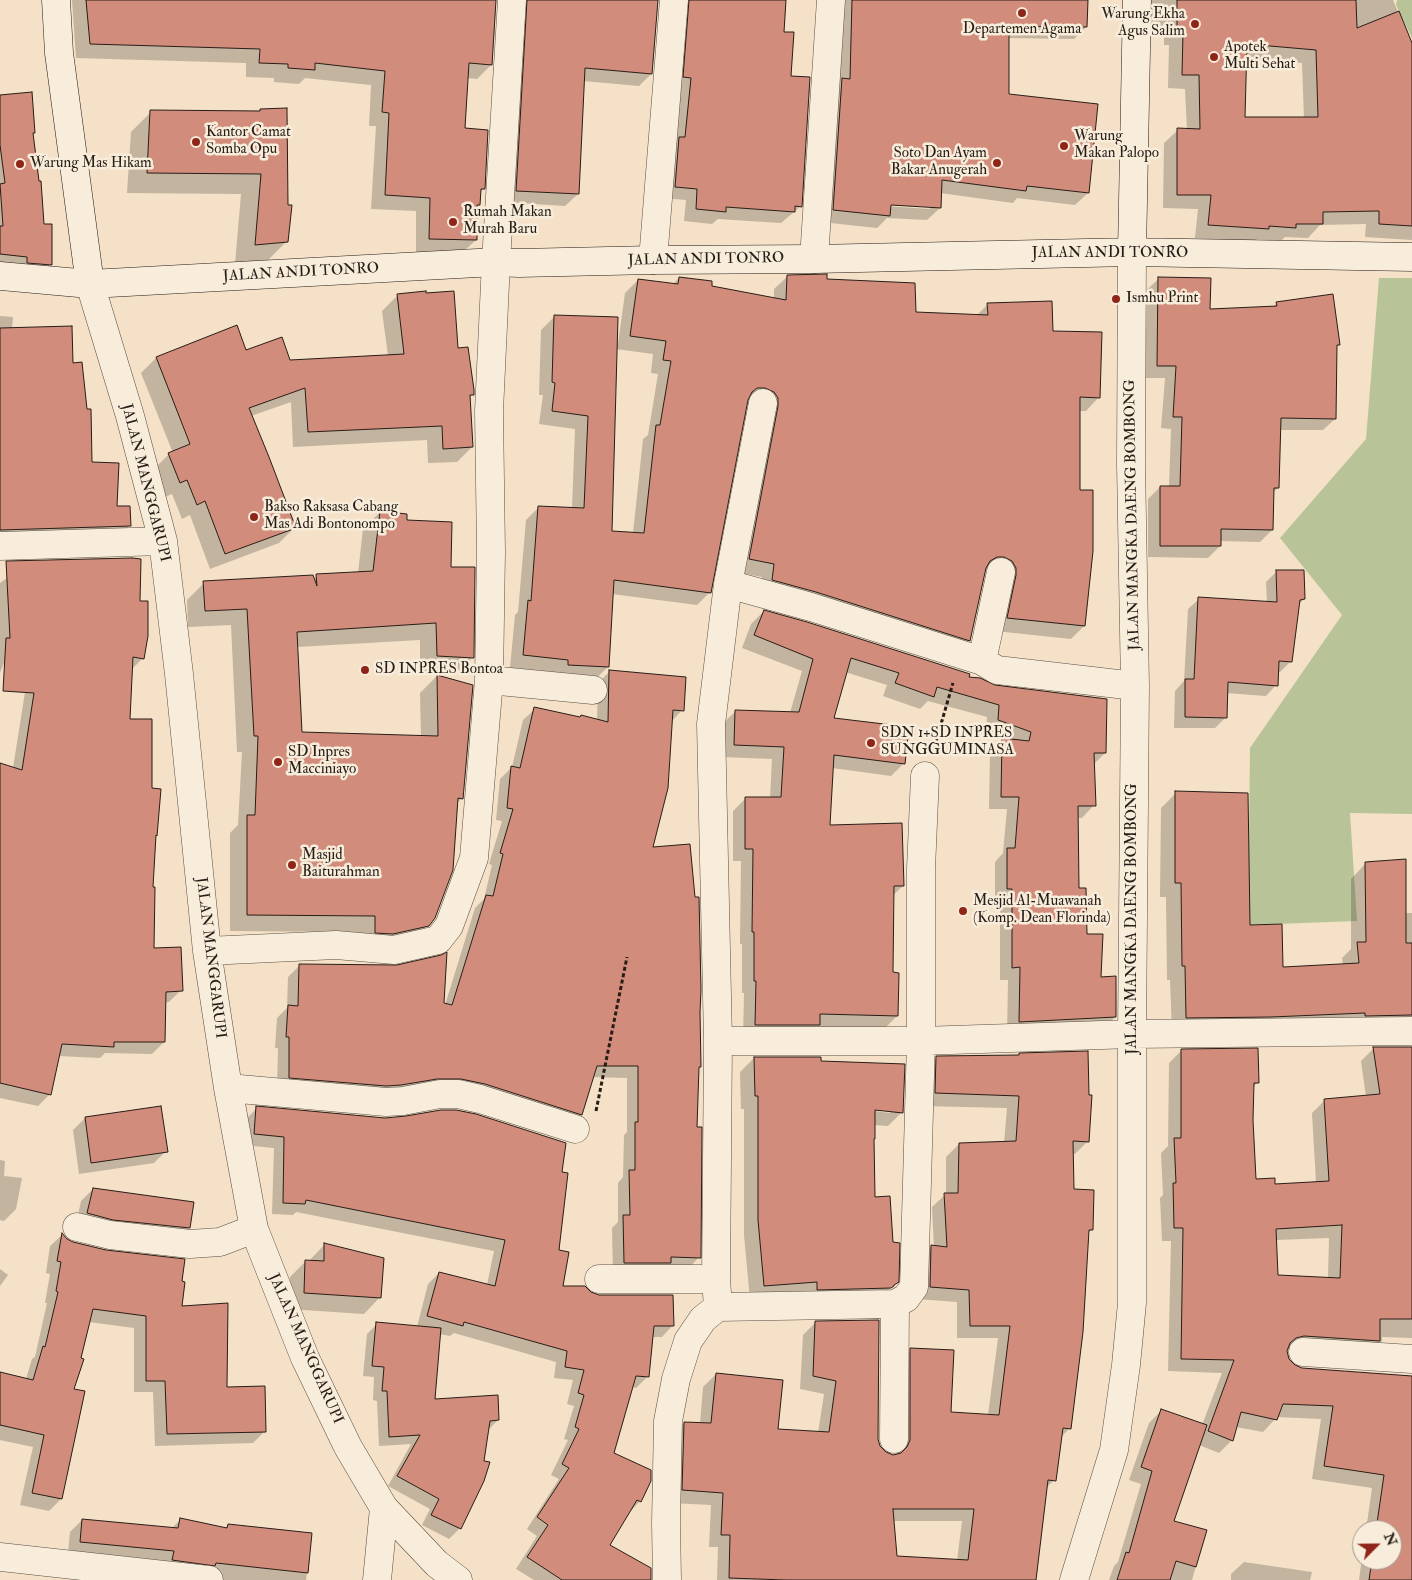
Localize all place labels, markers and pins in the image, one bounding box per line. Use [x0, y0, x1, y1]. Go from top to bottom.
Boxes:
place label: Warung Ekha Agus Salim [1101, 6, 1185, 41]
marker: Departemen Agama [1016, 7, 1028, 19]
marker: Warung Ekha Agus Salim [1189, 18, 1201, 30]
place label: Departemen Agama [963, 21, 1081, 39]
place label: Apotek Multi Sehat [1224, 39, 1295, 74]
marker: Apotek Multi Sehat [1208, 51, 1220, 63]
place label: Kantor Camat Somba Opu [206, 124, 291, 159]
place label: Warung Makan Palopo [1074, 128, 1159, 163]
marker: Kantor Camat Somba Opu [190, 136, 202, 148]
marker: Warung Makan Palopo [1058, 140, 1070, 152]
place label: Soto Dan Ayam Bakar Anugerah [891, 145, 987, 180]
place label: Warung Mas Hikam [30, 155, 152, 173]
marker: Soto Dan Ayam Bakar Anugerah [991, 157, 1003, 169]
marker: Warung Mas Hikam [14, 158, 26, 170]
place label: Rumah Makan Murah Baru [463, 204, 552, 239]
marker: Rumah Makan Murah Baru [447, 216, 459, 228]
place label: Ismhu Print [1126, 290, 1198, 308]
marker: Ismhu Print [1110, 293, 1122, 305]
place label: Bakso Raksasa Cabang Mas Adi Bontonompo [264, 499, 398, 534]
marker: Bakso Raksasa Cabang Mas Adi Bontonompo [248, 511, 260, 523]
place label: SD INPRES Bontoa [375, 661, 503, 679]
marker: SD INPRES Bontoa [359, 664, 371, 676]
place label: SDN 1+SD INPRES SUNGGUMINASA [881, 725, 1014, 760]
marker: SDN 1+SD INPRES SUNGGUMINASA [865, 737, 877, 749]
place label: SD Inpres Macciniayo [288, 744, 356, 779]
marker: SD Inpres Macciniayo [272, 756, 284, 768]
place label: Masjid Baiturahman [302, 847, 380, 882]
marker: Masjid Baiturahman [286, 859, 298, 871]
place label: Mesjid Al-Muawanah (Komp. Dean Florinda) [973, 893, 1111, 928]
marker: Mesjid Al-Muawanah (Komp. Dean Florinda) [957, 905, 969, 917]

